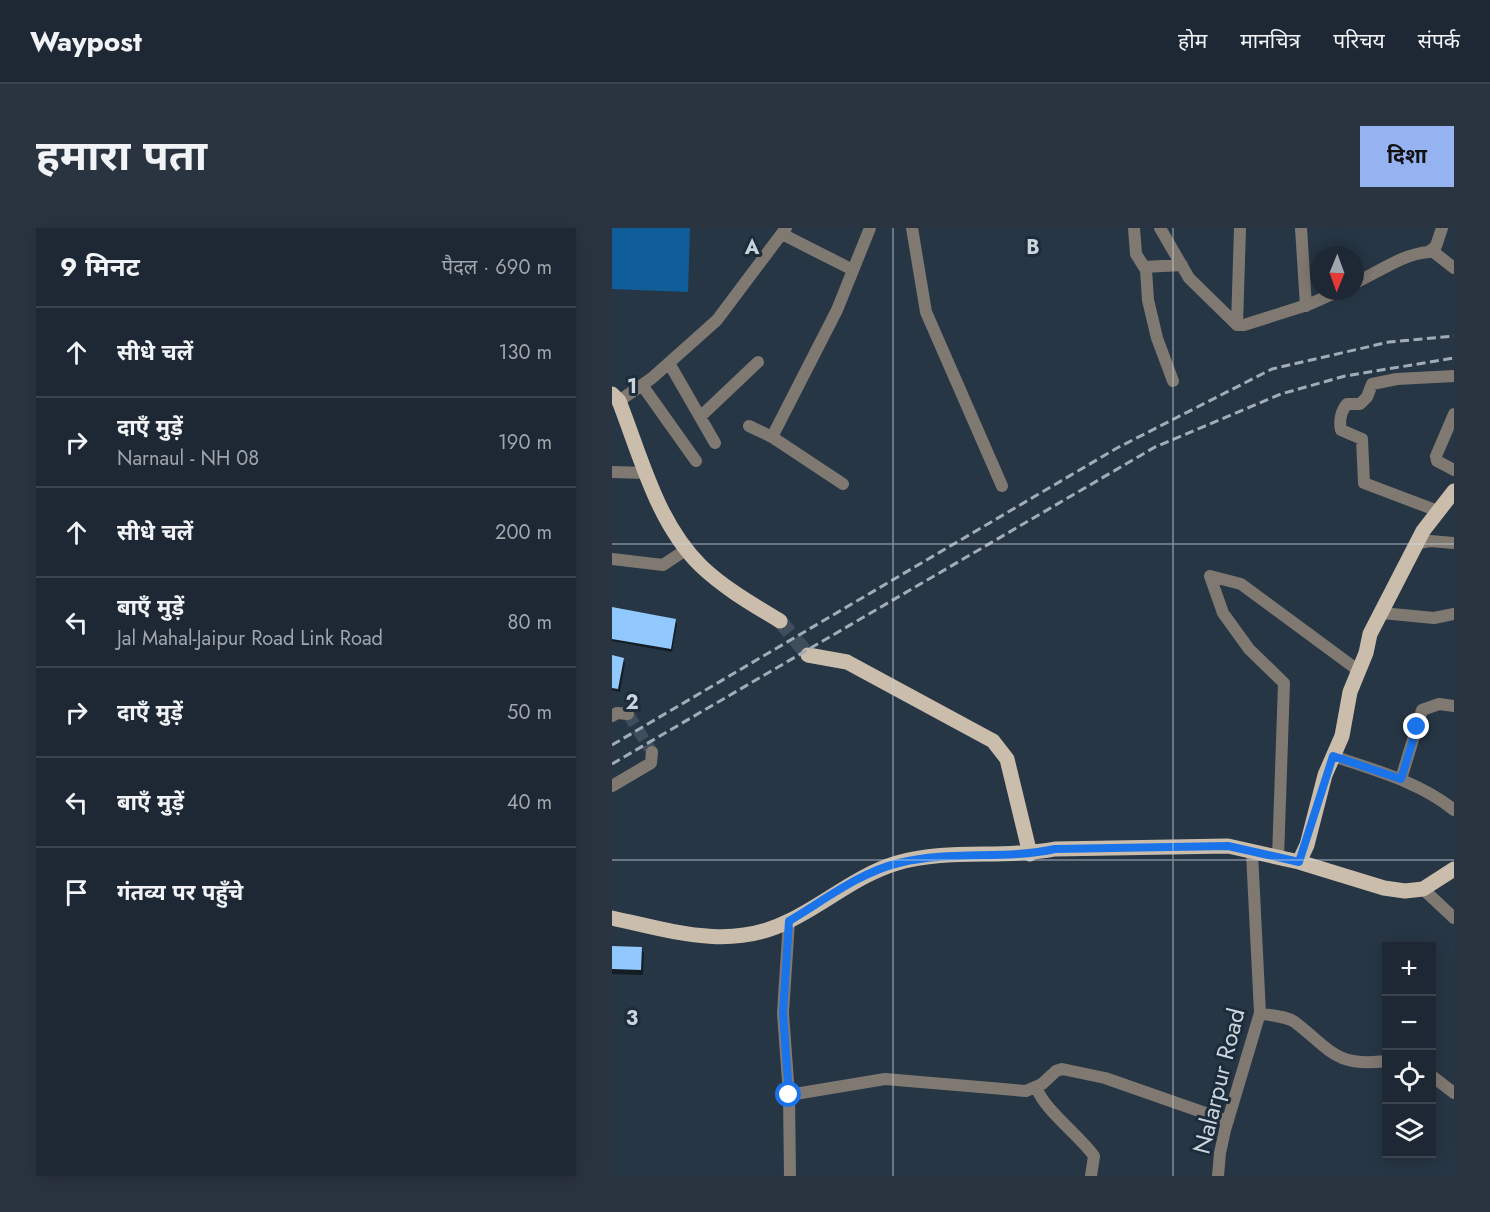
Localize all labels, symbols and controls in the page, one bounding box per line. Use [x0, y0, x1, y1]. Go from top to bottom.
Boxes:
text: Waypost [30, 21, 142, 62]
text: होम [1178, 26, 1207, 56]
text: मानचित्र [1240, 26, 1300, 56]
text: परिचय [1333, 26, 1385, 56]
text: संपर्क [1418, 26, 1460, 56]
text: हमारा पता [36, 125, 207, 186]
button: दिशा [1360, 126, 1454, 187]
text: A [744, 233, 760, 262]
text: B [1026, 233, 1040, 262]
north arrow [1310, 246, 1364, 300]
text: 9 मिनट [60, 248, 140, 286]
text: पैदल · 690 m [442, 253, 552, 282]
icon: ahead [60, 336, 93, 369]
text: सीधे चलें [117, 336, 193, 368]
text: 130 m [498, 338, 552, 367]
text: 1 [627, 372, 637, 401]
text: दाएँ मुड़ें [117, 411, 183, 443]
icon: right [60, 426, 93, 459]
text: 190 m [498, 428, 552, 457]
text: Narnaul - NH 08 [117, 444, 259, 473]
icon: ahead [60, 516, 93, 549]
text: सीधे चलें [117, 516, 193, 548]
text: 200 m [495, 518, 552, 547]
text: बाएँ मुड़ें [117, 591, 184, 623]
icon: left [60, 606, 93, 639]
text: 80 m [507, 608, 552, 637]
text: Jal Mahal-Jaipur Road Link Road [117, 624, 383, 653]
text: 2 [625, 688, 639, 717]
icon: right [60, 696, 93, 729]
text: दाएँ मुड़ें [117, 696, 183, 728]
text: 50 m [507, 698, 552, 727]
route end [1403, 713, 1429, 739]
icon: left [60, 786, 93, 819]
text: बाएँ मुड़ें [117, 786, 184, 818]
text: 40 m [507, 788, 552, 817]
icon: arrive [60, 876, 93, 909]
text: गंतव्य पर पहुँचे [117, 876, 243, 908]
map controls [1382, 942, 1436, 1158]
button: + [1382, 942, 1436, 996]
button: − [1382, 996, 1436, 1050]
text: 3 [626, 1004, 638, 1033]
street label: Nalarpur Road [1184, 1004, 1254, 1157]
button: locate [1382, 1050, 1436, 1104]
route start [775, 1081, 801, 1107]
button: layers [1382, 1104, 1436, 1158]

